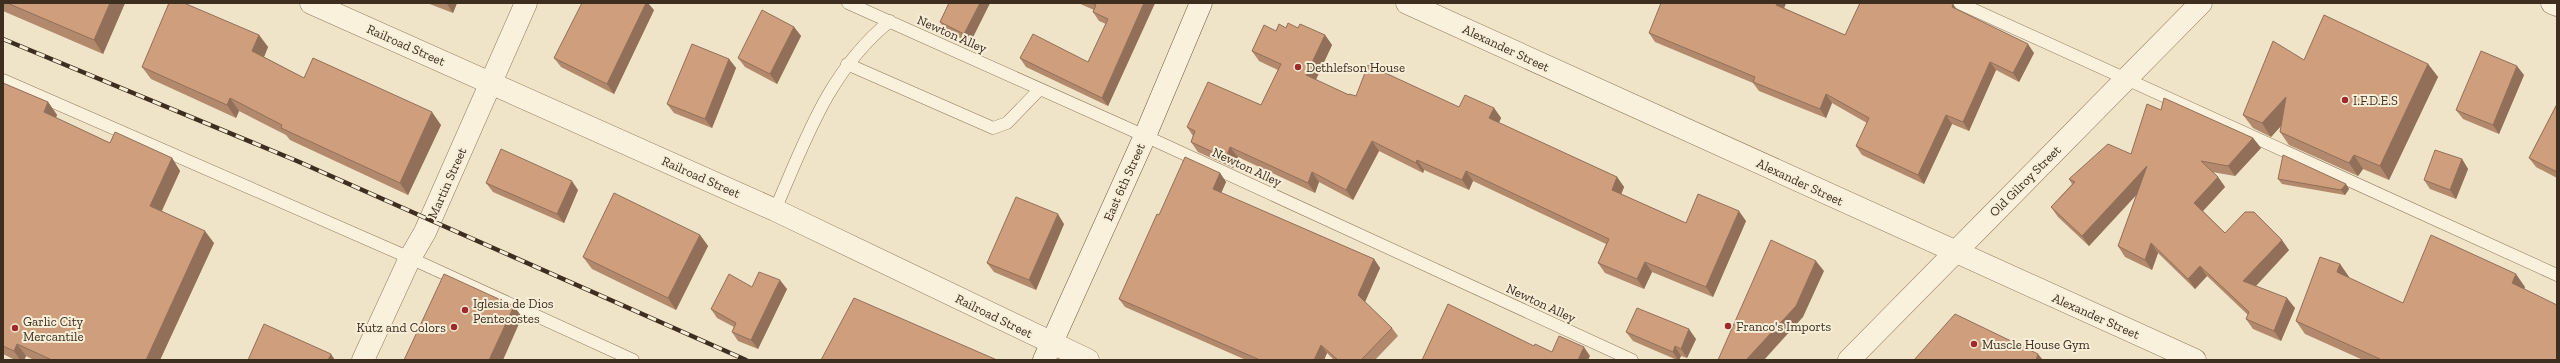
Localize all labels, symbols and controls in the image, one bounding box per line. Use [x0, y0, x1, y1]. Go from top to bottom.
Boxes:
street label: Newton Alley [915, 12, 989, 56]
street label: Railroad Street [365, 21, 448, 69]
street label: Alexander Street [1460, 21, 1552, 75]
place label: Dethlefson House [1306, 60, 1405, 75]
marker: Dethlefson House [1293, 62, 1303, 72]
place label: I.F.D.E.S [2353, 93, 2398, 108]
marker: I.F.D.E.S [2340, 95, 2350, 105]
street label: East 6th Street [1100, 141, 1148, 223]
street label: Old Gilroy Street [1986, 142, 2064, 220]
street label: Newton Alley [1210, 144, 1284, 190]
street label: Martin Street [425, 145, 469, 221]
street label: Railroad Street [660, 153, 743, 201]
street label: Alexander Street [1754, 155, 1846, 209]
street label: Newton Alley [1504, 280, 1578, 326]
street label: Alexander Street [2050, 290, 2142, 342]
street label: Railroad Street [953, 291, 1035, 341]
place label: Iglesia de Dios Pentecostes [473, 296, 554, 326]
marker: Iglesia de Dios Pentecostes [460, 305, 470, 315]
place label: Garlic City Mercantile [23, 314, 84, 344]
place label: Franco's Imports [1736, 319, 1832, 334]
place label: Kutz and Colors [357, 320, 446, 335]
marker: Franco's Imports [1723, 321, 1733, 331]
marker: Kutz and Colors [449, 322, 459, 332]
marker: Garlic City Mercantile [10, 323, 20, 333]
place label: Muscle House Gym [1982, 337, 2091, 352]
marker: Muscle House Gym [1969, 339, 1979, 349]

